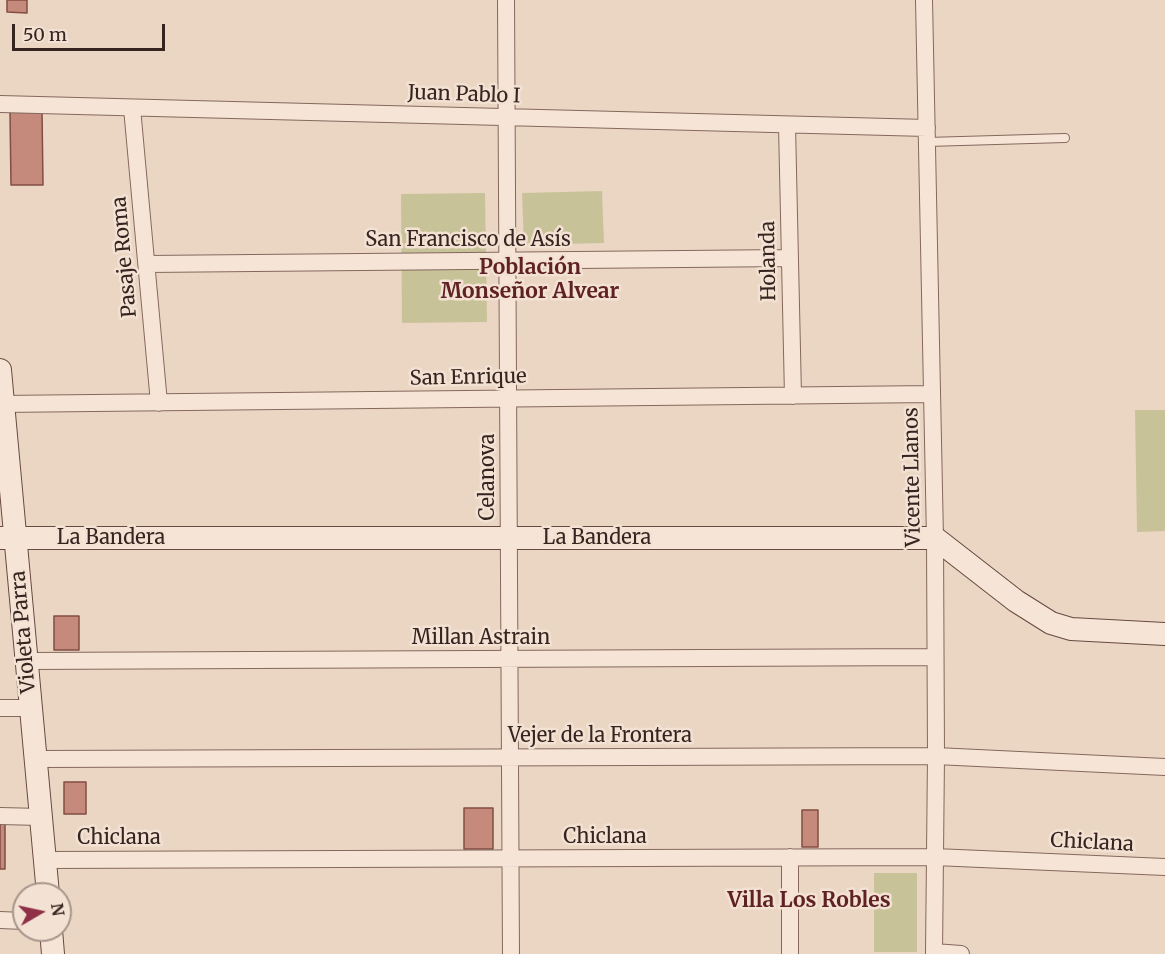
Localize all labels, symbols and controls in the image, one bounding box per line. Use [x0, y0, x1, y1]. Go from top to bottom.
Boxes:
scale bar [15, 12, 168, 50]
text: 50 m [23, 23, 67, 46]
street label: Juan Pablo I [407, 81, 521, 109]
street label: Pasaje Roma [108, 196, 142, 318]
street label: Holanda [756, 221, 782, 301]
street label: San Francisco de Asís [365, 228, 571, 252]
district label: Población Monseñor Alvear [441, 255, 619, 305]
street label: San Enrique [409, 365, 527, 391]
street label: Vicente Llanos [900, 407, 926, 547]
street label: Celanova [476, 434, 500, 520]
street label: La Bandera [57, 526, 165, 550]
street label: La Bandera [543, 526, 651, 550]
street label: Violeta Parra [7, 570, 41, 694]
street label: Millan Astrain [412, 626, 550, 650]
street label: Vejer de la Frontera [508, 724, 692, 748]
street label: Chiclana [563, 825, 647, 849]
street label: Chiclana [77, 826, 161, 850]
street label: Chiclana [1050, 829, 1134, 857]
north arrow [12, 882, 72, 942]
district label: Villa Los Robles [727, 888, 891, 914]
text: N [47, 902, 69, 917]

